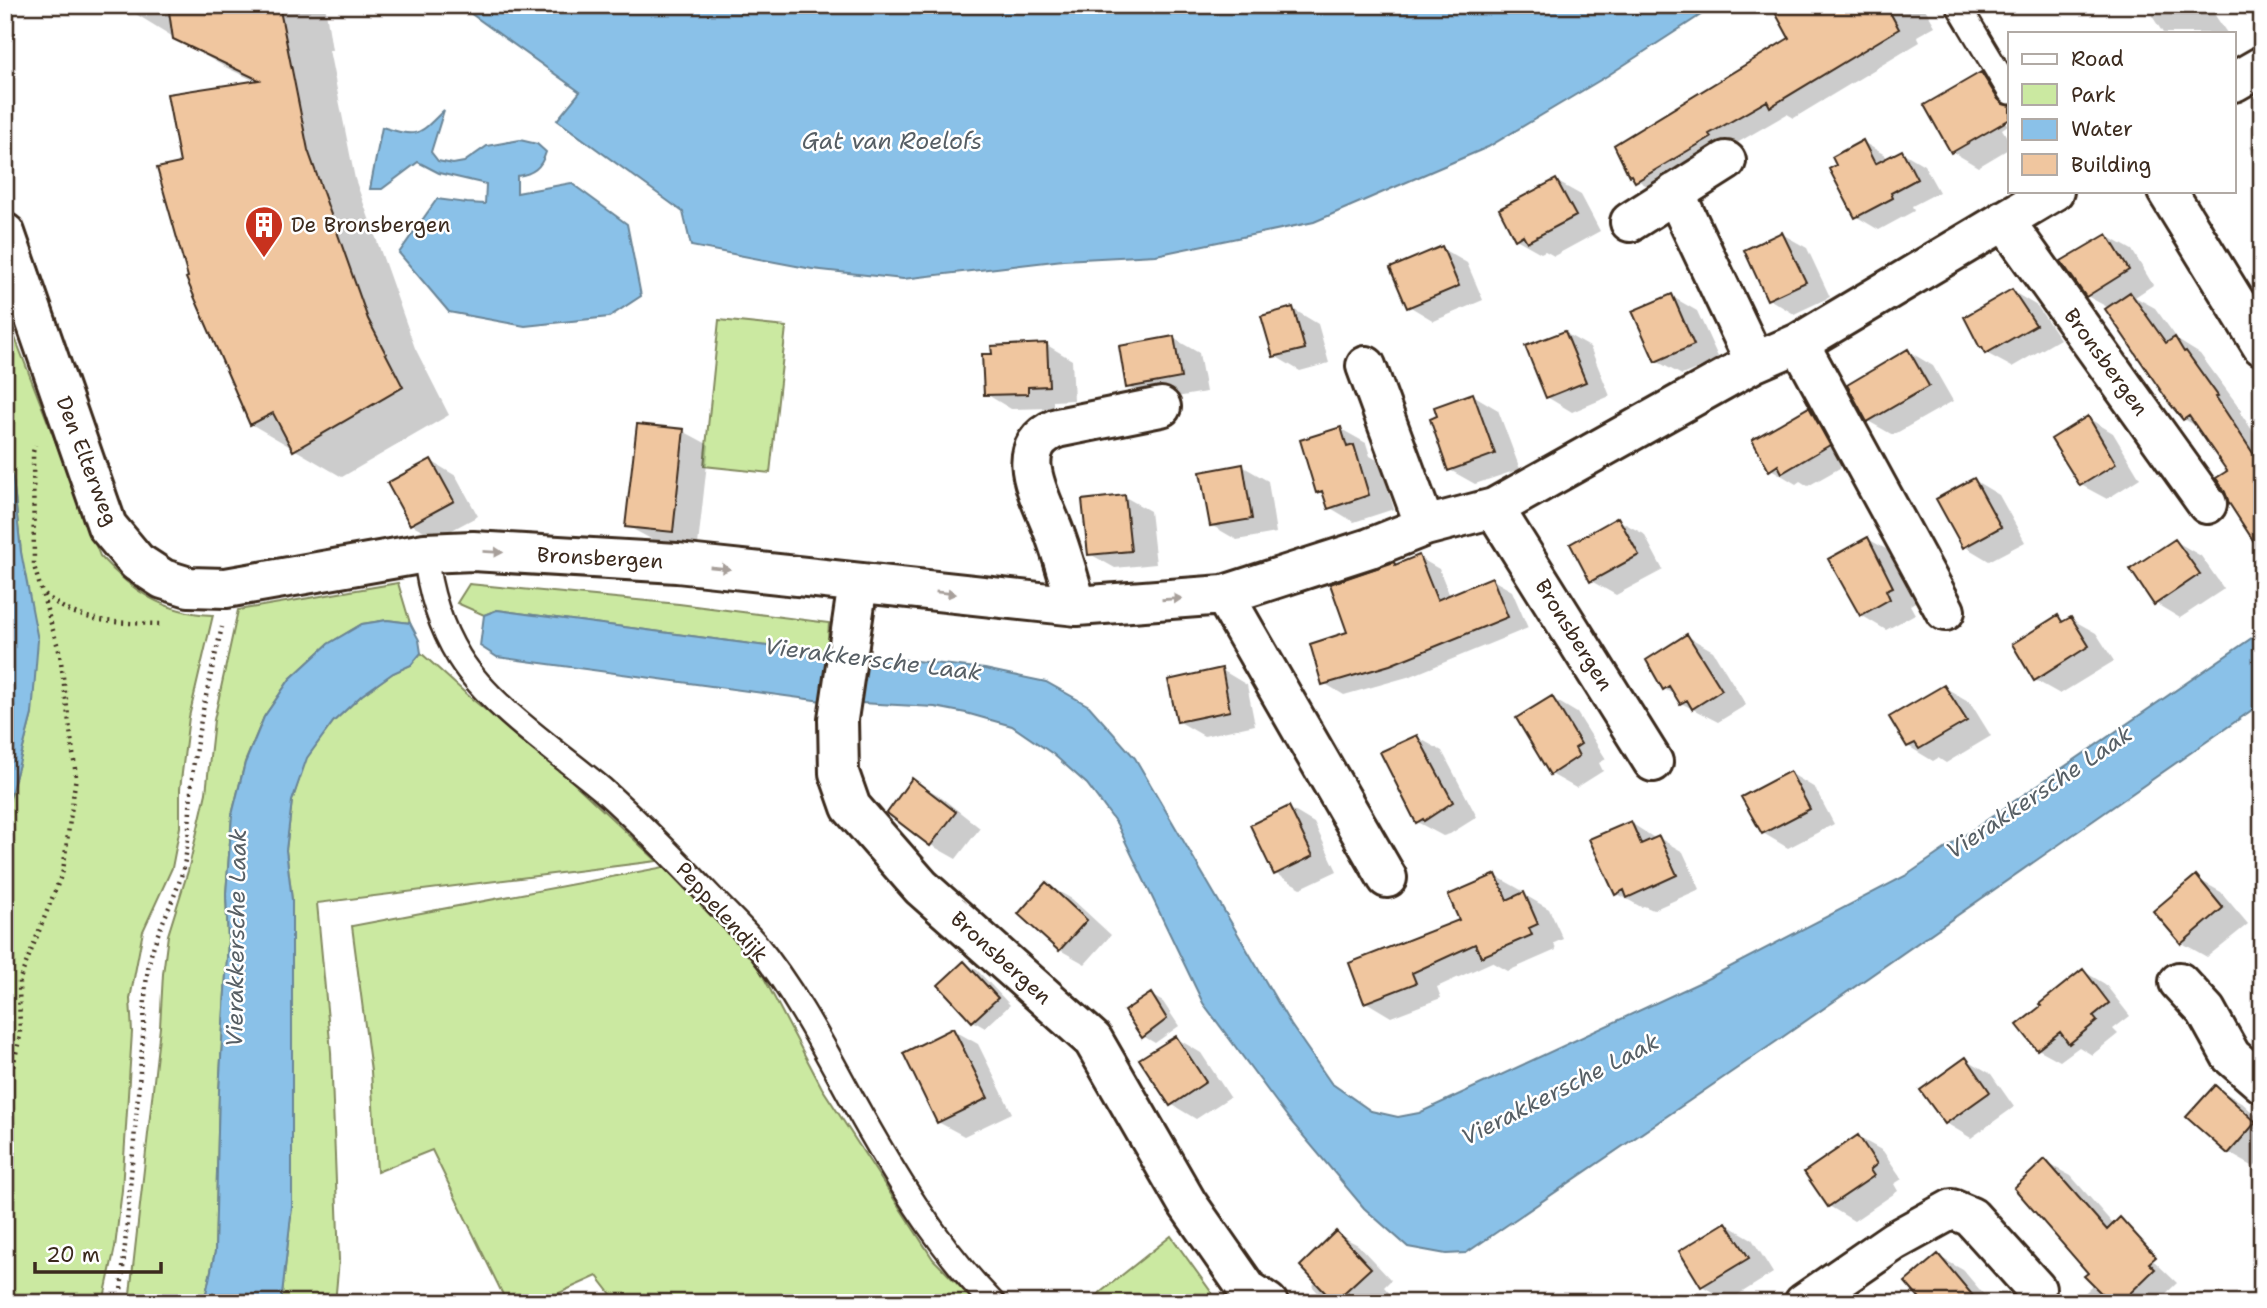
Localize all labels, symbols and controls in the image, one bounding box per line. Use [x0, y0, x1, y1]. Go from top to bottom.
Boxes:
legend [2008, 32, 2236, 192]
text: Road [2071, 45, 2124, 73]
text: Park [2071, 81, 2116, 109]
text: Water [2071, 115, 2133, 143]
water label: Gat van Roelofs [802, 126, 982, 156]
text: Building [2071, 151, 2151, 179]
building icon: De Bronsbergen [243, 204, 285, 259]
place label: De Bronsbergen [291, 211, 450, 239]
street label: Bronsbergen [2057, 303, 2155, 422]
street label: Den Elterweg [49, 392, 125, 530]
street label: Bronsbergen [536, 541, 664, 575]
one-way arrow [482, 547, 504, 558]
one-way arrow [709, 562, 731, 573]
street label: Bronsbergen [1529, 574, 1620, 696]
one-way arrow [935, 587, 957, 598]
one-way arrow [1162, 593, 1184, 604]
water label: Vierakkersche Laak [763, 631, 983, 687]
water label: Vierakkersche Laak [1940, 718, 2138, 866]
water label: Vierakkersche Laak [219, 828, 253, 1048]
street label: Peppelendijk [669, 856, 775, 968]
street label: Bronsbergen [945, 905, 1058, 1011]
water label: Vierakkersche Laak [1456, 1026, 1664, 1152]
scale bar [35, 1231, 161, 1275]
text: 20 m [46, 1241, 100, 1269]

